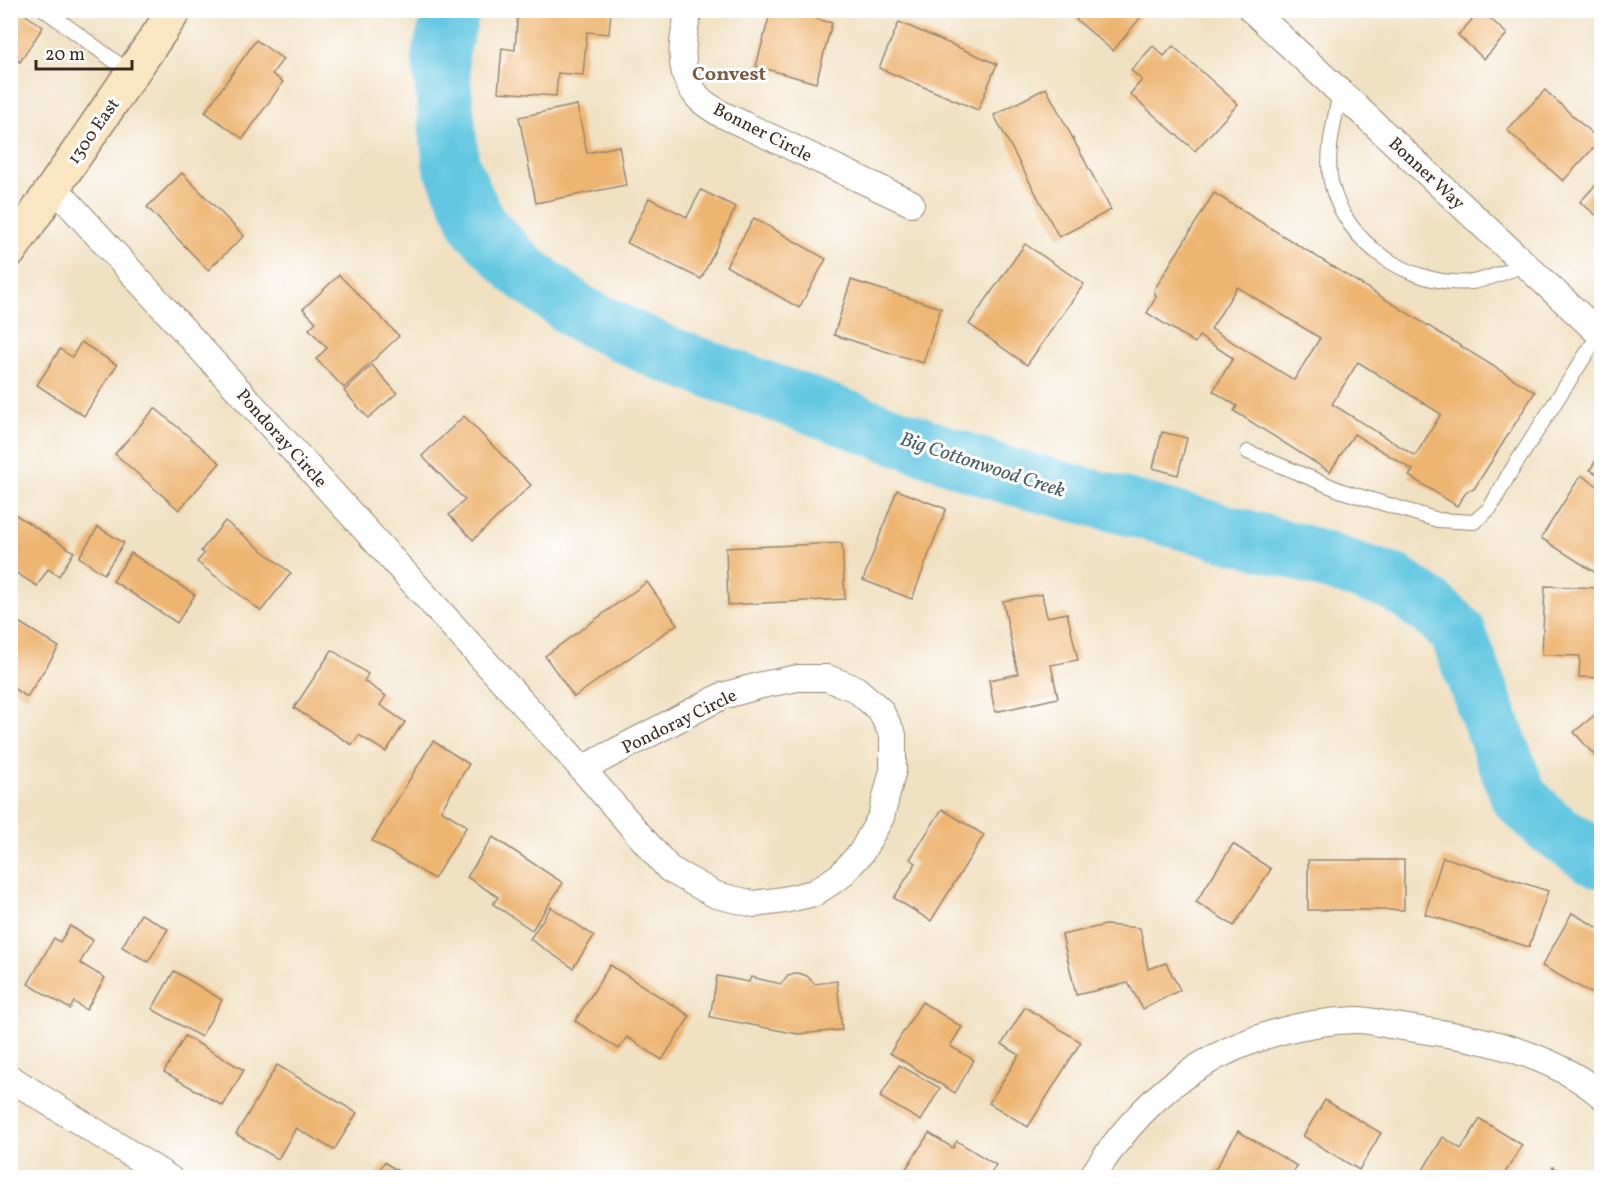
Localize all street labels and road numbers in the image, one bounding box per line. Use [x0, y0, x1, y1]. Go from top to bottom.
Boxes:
street label: 1300 East [62, 94, 126, 170]
street label: Bonner Circle [708, 98, 816, 169]
street label: Bonner Way [1382, 132, 1470, 216]
street label: Pondoray Circle [230, 384, 332, 494]
street label: Pondoray Circle [618, 684, 741, 761]

